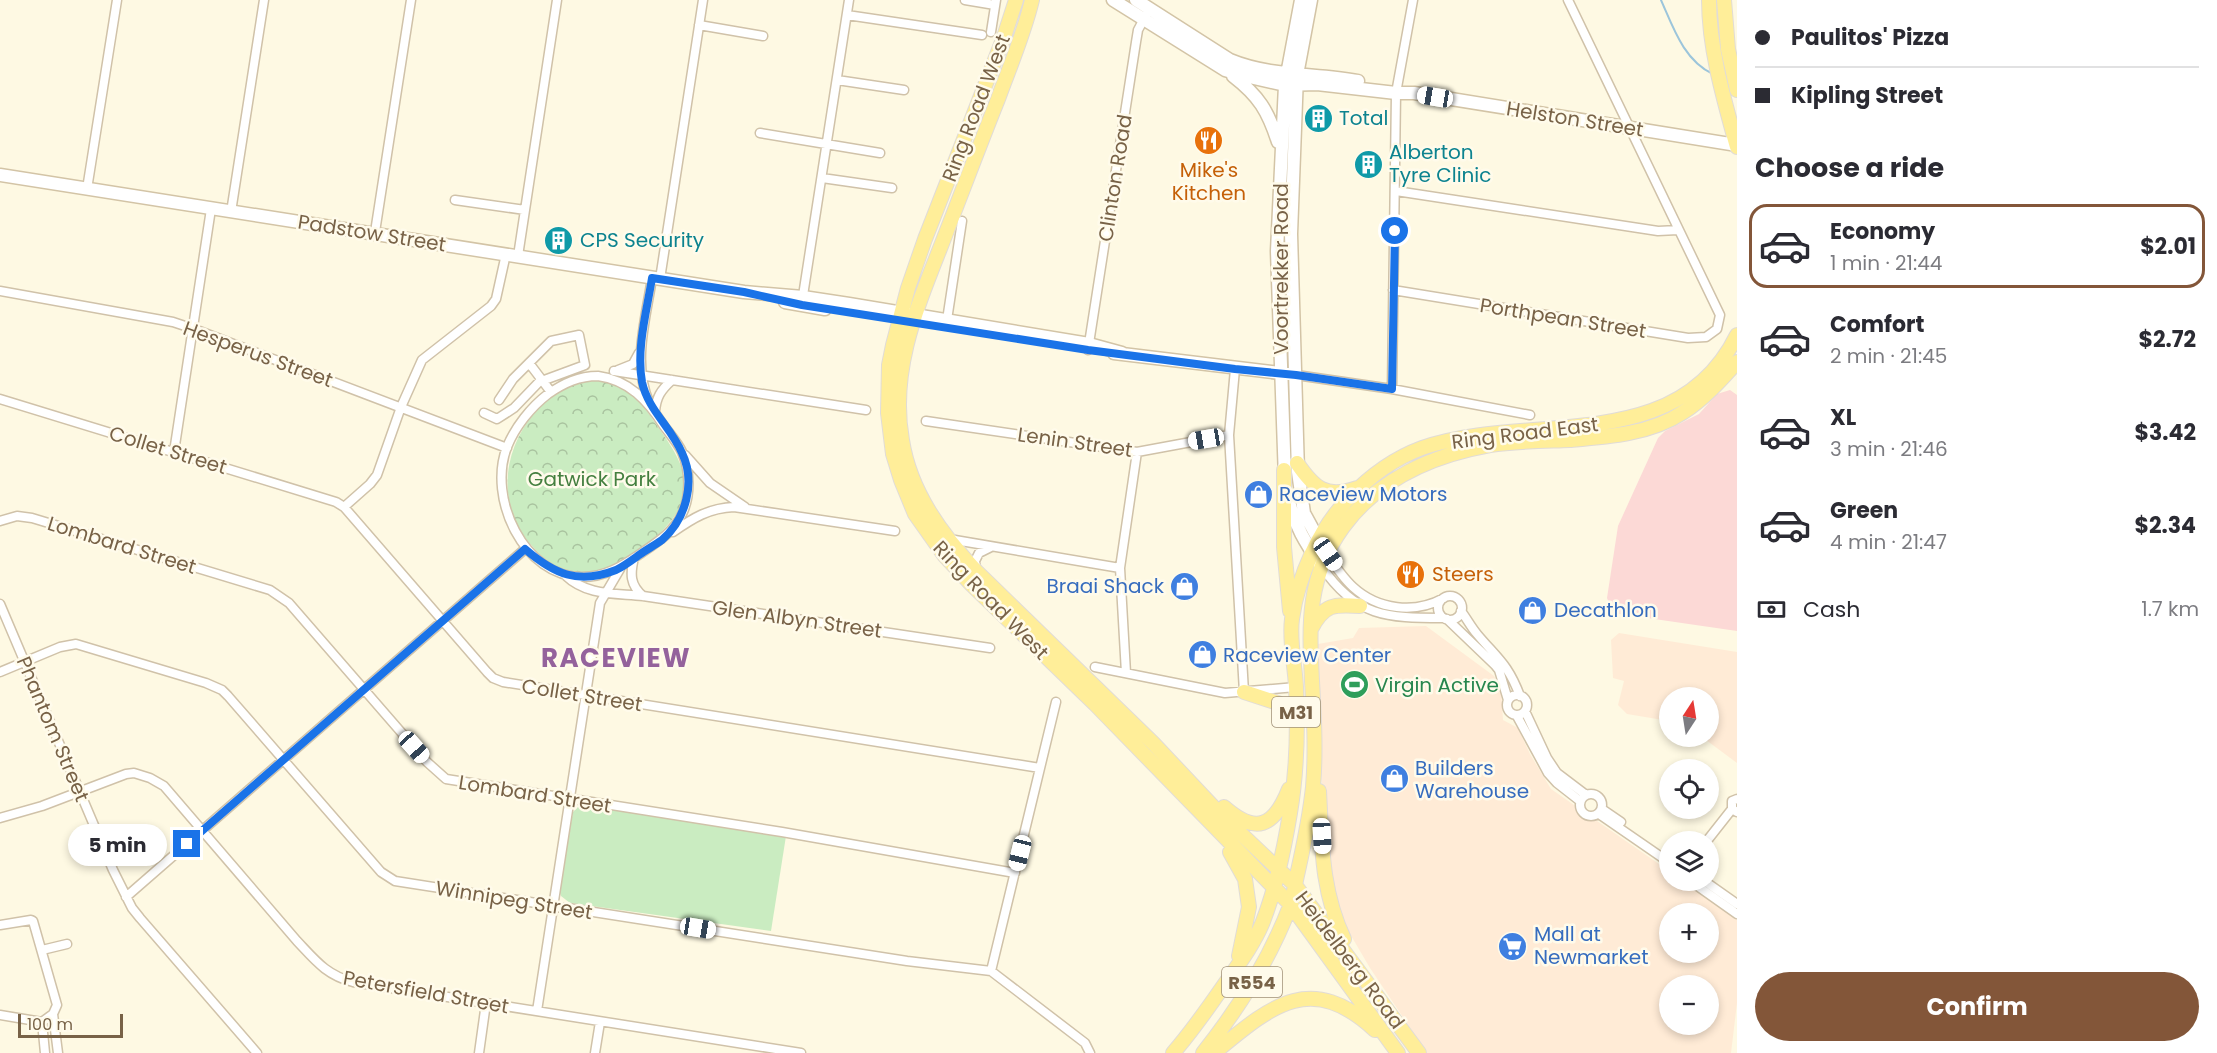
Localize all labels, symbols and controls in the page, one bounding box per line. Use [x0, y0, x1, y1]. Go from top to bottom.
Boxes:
text: Paulitos' Pizza [1791, 22, 1949, 53]
street label: Ring Road West [935, 30, 1017, 186]
text: Kipling Street [1791, 80, 1943, 111]
car [1416, 85, 1454, 109]
street label: Helston Street [1504, 94, 1646, 144]
building icon: Total [1302, 102, 1334, 134]
place label: Total [1339, 104, 1388, 132]
street label: Clinton Road [1091, 112, 1139, 244]
restaurant icon: Mike's Kitchen [1193, 124, 1225, 156]
place label: Alberton Tyre Clinic [1389, 138, 1491, 189]
building icon: Alberton Tyre Clinic [1352, 148, 1384, 180]
text: Choose a ride [1755, 149, 1944, 186]
place label: Mike's Kitchen [1172, 156, 1246, 207]
street label: Voortrekker Road [1267, 183, 1295, 355]
street label: Padstow Street [296, 207, 448, 259]
text: Economy [1830, 216, 1935, 247]
route start [1381, 217, 1408, 244]
icon: car [1758, 219, 1812, 273]
building icon: CPS Security [543, 224, 575, 256]
place label: CPS Security [580, 226, 704, 254]
text: $2.01 [2140, 231, 2196, 262]
text: 1 min · 21:44 [1830, 249, 1942, 277]
street label: Porthpean Street [1478, 291, 1648, 345]
text: Comfort [1830, 309, 1924, 340]
icon: car [1758, 312, 1812, 366]
street label: Hesperus Street [179, 314, 337, 394]
text: $2.72 [2138, 324, 2196, 355]
text: 2 min · 21:45 [1830, 342, 1947, 370]
text: XL [1830, 402, 1856, 433]
icon: car [1758, 405, 1812, 459]
street label: Ring Road East [1450, 410, 1600, 456]
text: $3.42 [2135, 417, 2196, 448]
street label: Collet Street [106, 419, 230, 481]
street label: Lenin Street [1016, 420, 1134, 464]
car [1187, 427, 1225, 451]
text: 3 min · 21:46 [1830, 435, 1948, 463]
park label: Gatwick Park [528, 465, 657, 493]
shop icon: Raceview Motors [1242, 478, 1274, 510]
place label: Raceview Motors [1279, 480, 1448, 508]
text: Green [1830, 495, 1898, 526]
icon: car [1758, 498, 1812, 552]
street label: Lombard Street [44, 509, 200, 581]
text: $2.34 [2135, 510, 2196, 541]
text: 4 min · 21:47 [1830, 528, 1947, 556]
street label: Ring Road West [927, 534, 1055, 666]
car [1310, 534, 1346, 574]
restaurant icon: Steers [1395, 558, 1427, 590]
place label: Steers [1432, 560, 1494, 588]
shop icon: Braai Shack [1169, 570, 1201, 602]
place label: Braai Shack [1046, 572, 1165, 600]
street label: Glen Albyn Street [710, 593, 884, 645]
icon: cash [1755, 593, 1788, 626]
shop icon: Decathlon [1517, 594, 1549, 626]
text: Cash [1803, 594, 1860, 625]
text: 1.7 km [2141, 595, 2199, 623]
place label: Decathlon [1554, 596, 1657, 624]
shop icon: Raceview Center [1186, 639, 1218, 671]
district label: RACEVIEW [541, 640, 691, 676]
place label: Raceview Center [1223, 641, 1391, 669]
street label: Phantom Street [10, 652, 96, 806]
sports icon: Virgin Active [1338, 669, 1370, 701]
place label: Virgin Active [1375, 671, 1499, 699]
street label: Collet Street [520, 672, 644, 718]
north arrow [1659, 687, 1719, 747]
map controls [1659, 687, 1719, 1035]
road number: M31 [1272, 697, 1320, 727]
car [395, 728, 433, 766]
place label: Builders Warehouse [1415, 754, 1529, 805]
button: locate [1659, 759, 1719, 819]
shop icon: Builders Warehouse [1378, 763, 1410, 795]
street label: Lombard Street [457, 768, 613, 820]
car [1312, 818, 1332, 854]
callout: 5 min [67, 823, 166, 865]
route end [173, 830, 200, 857]
text: 5 min [89, 831, 146, 859]
button: layers [1659, 831, 1719, 891]
car [1007, 833, 1033, 873]
street label: Winnipeg Street [434, 874, 594, 926]
street label: Heidelberg Road [1289, 885, 1411, 1035]
button: + [1659, 903, 1719, 963]
car [679, 916, 717, 940]
place label: Mall at Newmarket [1534, 920, 1648, 971]
supermarket icon: Mall at Newmarket [1497, 930, 1529, 962]
street label: Petersfield Street [341, 964, 511, 1020]
road number: R554 [1222, 967, 1282, 997]
button: Confirm [1755, 972, 2199, 1041]
button: − [1659, 975, 1719, 1035]
scale bar [18, 1011, 123, 1038]
text: 100 m [27, 1013, 73, 1036]

